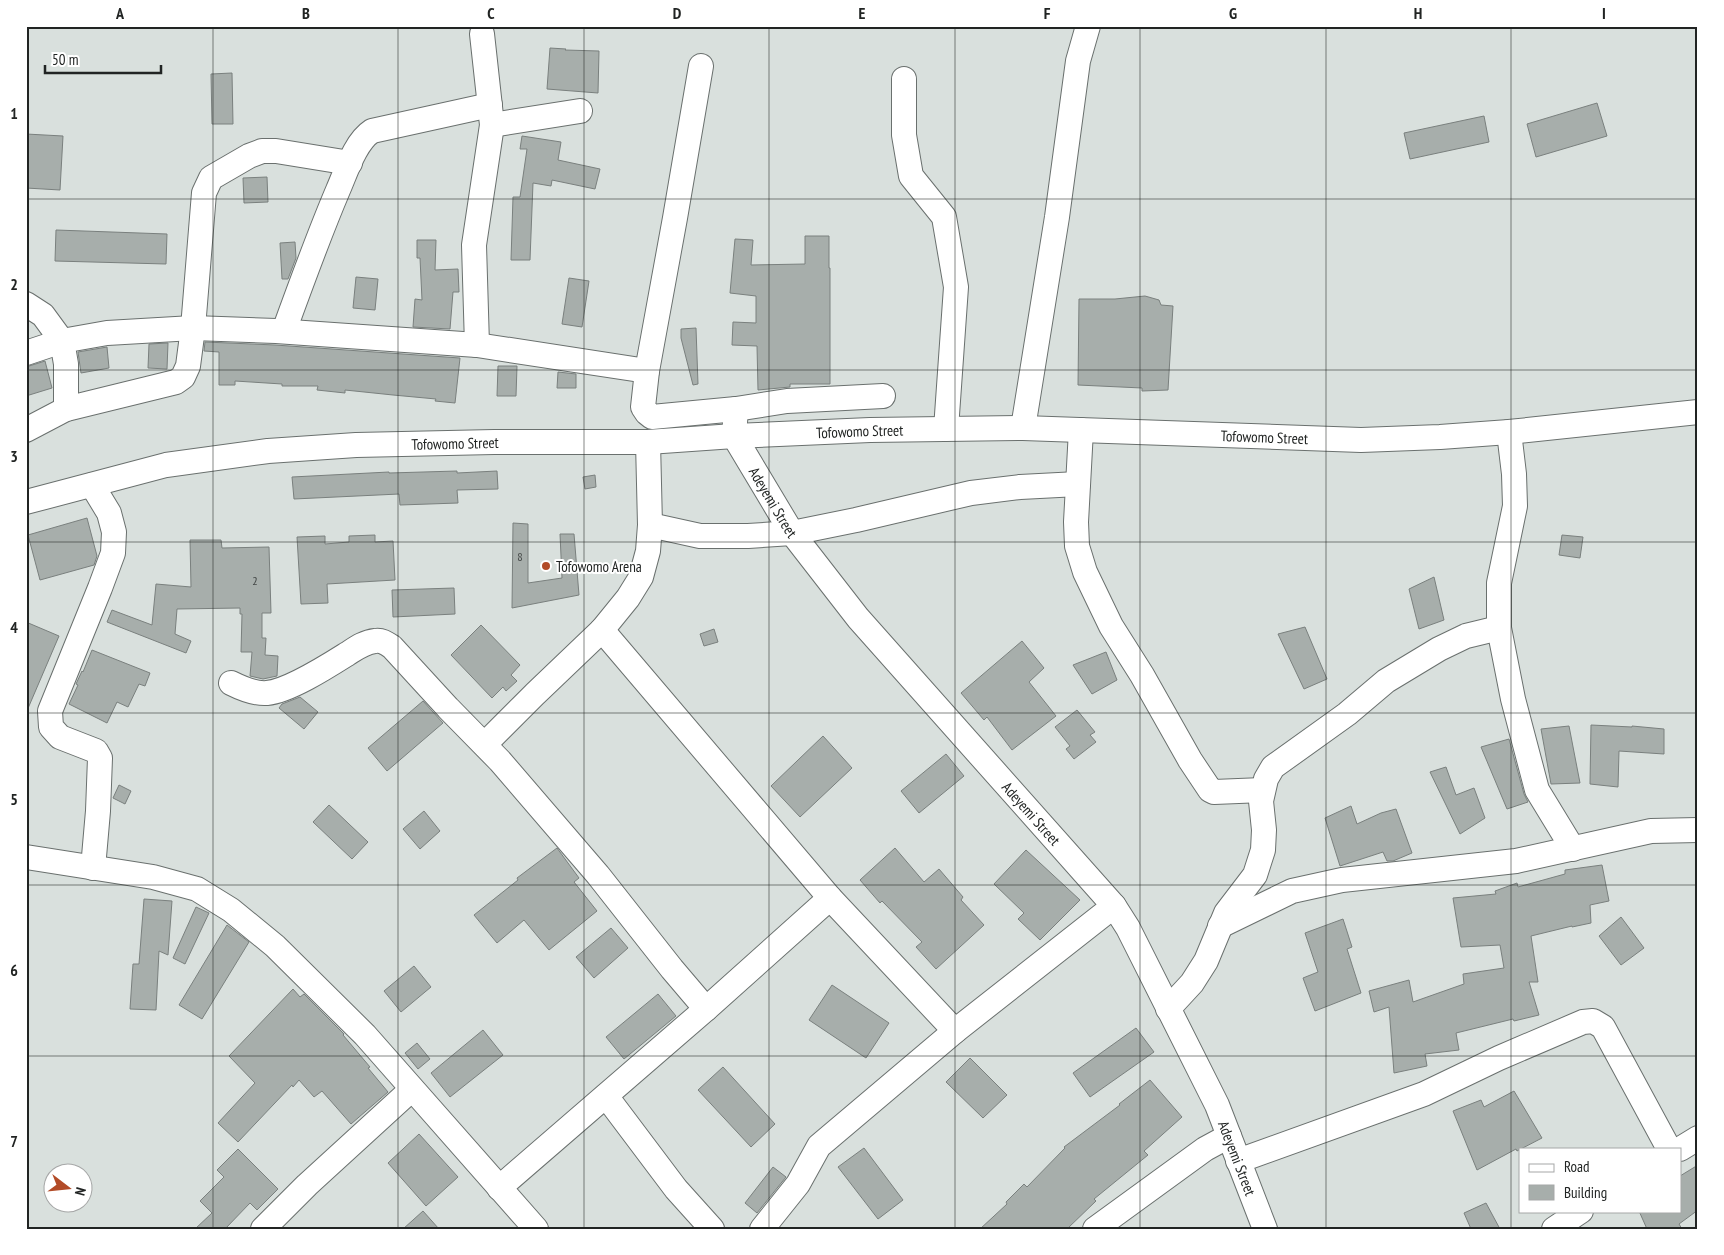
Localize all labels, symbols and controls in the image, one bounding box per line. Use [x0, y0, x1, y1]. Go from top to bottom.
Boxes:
text: A [115, 3, 125, 23]
text: B [302, 3, 310, 23]
text: C [487, 3, 495, 23]
text: D [673, 3, 682, 23]
text: E [859, 3, 866, 23]
text: F [1044, 3, 1051, 23]
text: G [1229, 3, 1237, 23]
text: H [1414, 3, 1422, 23]
text: I [1602, 3, 1606, 23]
scale bar [45, 42, 161, 74]
text: 50 m [52, 50, 78, 69]
text: 1 [10, 103, 18, 123]
text: 2 [10, 274, 18, 294]
street label: Tofowomo Street [816, 420, 903, 442]
street label: Tofowomo Street [1220, 426, 1308, 448]
street label: Tofowomo Street [411, 432, 499, 453]
text: 3 [10, 446, 18, 466]
street label: Adeyemi Street [745, 463, 802, 541]
house number: 8 [517, 549, 523, 564]
place label: Tofowomo Arena [556, 557, 642, 576]
marker: Tofowomo Arena [540, 560, 552, 572]
house number: 2 [252, 573, 258, 588]
text: 4 [10, 617, 18, 637]
street label: Adeyemi Street [998, 778, 1065, 849]
text: 5 [10, 789, 18, 809]
text: 6 [10, 960, 18, 980]
street label: Adeyemi Street [1214, 1118, 1261, 1198]
text: 7 [10, 1131, 18, 1151]
legend [1519, 1148, 1682, 1212]
text: Road [1564, 1157, 1590, 1176]
north arrow [42, 1162, 92, 1212]
text: Building [1564, 1183, 1607, 1202]
text: N [71, 1185, 90, 1198]

